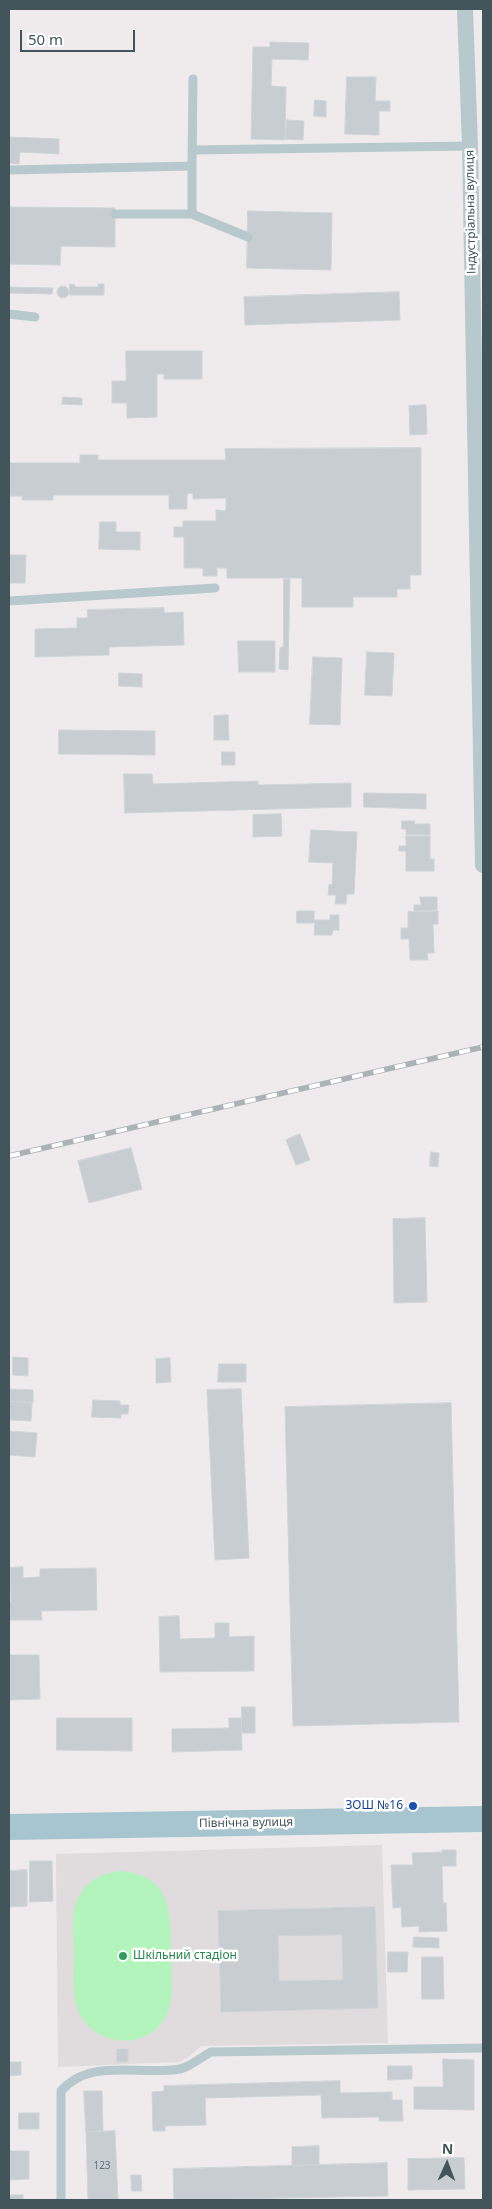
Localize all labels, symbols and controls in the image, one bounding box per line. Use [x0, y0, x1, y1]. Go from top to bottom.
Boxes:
scale bar [22, 20, 138, 52]
text: 50 m [28, 29, 63, 49]
street label: Індустріальна вулиця [463, 150, 479, 274]
place label: ЗОШ №16 [345, 1799, 403, 1813]
marker: ЗОШ №16 [407, 1800, 419, 1812]
street label: Північна вулиця [199, 1815, 293, 1831]
place label: Шкільний стадіон [133, 1949, 237, 1963]
marker: Шкільний стадіон [117, 1950, 129, 1962]
north arrow [422, 2139, 472, 2189]
text: N [442, 2139, 454, 2158]
house number: 123 [93, 2160, 111, 2172]

